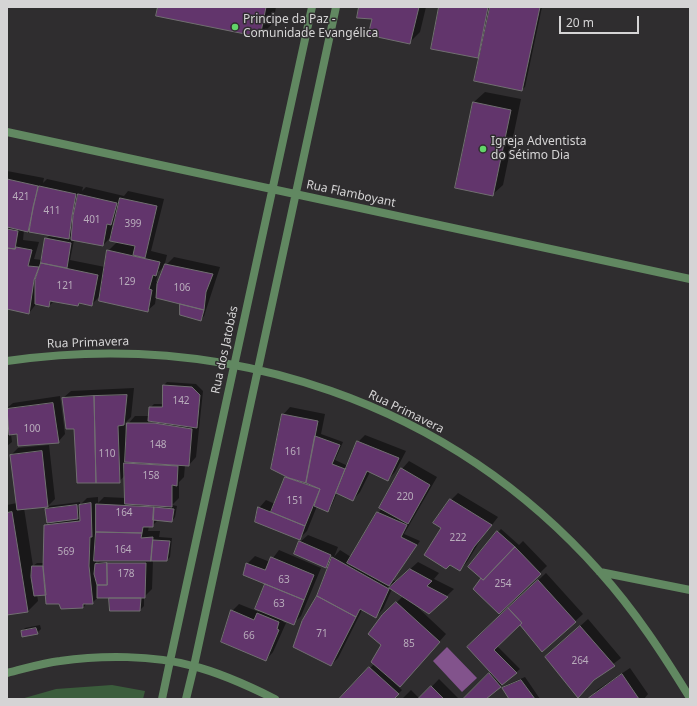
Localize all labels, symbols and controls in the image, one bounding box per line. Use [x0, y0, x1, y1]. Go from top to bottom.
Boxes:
scale bar [561, 8, 641, 34]
place label: Principe da Paz - Comunidade Evangélica [243, 13, 378, 41]
text: 20 m [566, 14, 594, 31]
marker: Principe da Paz - Comunidade Evangélica [230, 22, 240, 32]
place label: Igreja Adventista do Sétimo Dia [491, 135, 586, 163]
marker: Igreja Adventista do Sétimo Dia [478, 144, 488, 154]
street label: Rua Flamboyant [305, 177, 397, 211]
house number: 421 [12, 191, 30, 203]
house number: 411 [43, 205, 61, 217]
house number: 401 [83, 214, 101, 226]
house number: 399 [124, 218, 142, 230]
house number: 129 [118, 276, 136, 288]
house number: 121 [56, 280, 74, 292]
house number: 106 [173, 282, 191, 294]
street label: Rua dos Jatobás [209, 305, 241, 395]
street label: Rua Primavera [47, 334, 129, 352]
street label: Rua Primavera [366, 387, 446, 437]
house number: 142 [172, 395, 190, 407]
house number: 100 [23, 423, 41, 435]
house number: 148 [149, 439, 167, 451]
house number: 161 [284, 446, 302, 458]
house number: 110 [98, 448, 116, 460]
house number: 158 [142, 470, 160, 482]
house number: 220 [396, 491, 414, 503]
house number: 151 [286, 495, 304, 507]
house number: 164 [115, 507, 133, 519]
house number: 222 [449, 532, 467, 544]
house number: 164 [114, 544, 132, 556]
house number: 569 [57, 546, 75, 558]
house number: 178 [117, 568, 135, 580]
house number: 63 [278, 574, 290, 586]
house number: 254 [494, 578, 512, 590]
house number: 63 [273, 598, 285, 610]
house number: 71 [316, 628, 328, 640]
house number: 66 [243, 630, 255, 642]
house number: 85 [403, 638, 415, 650]
house number: 264 [571, 655, 589, 667]

